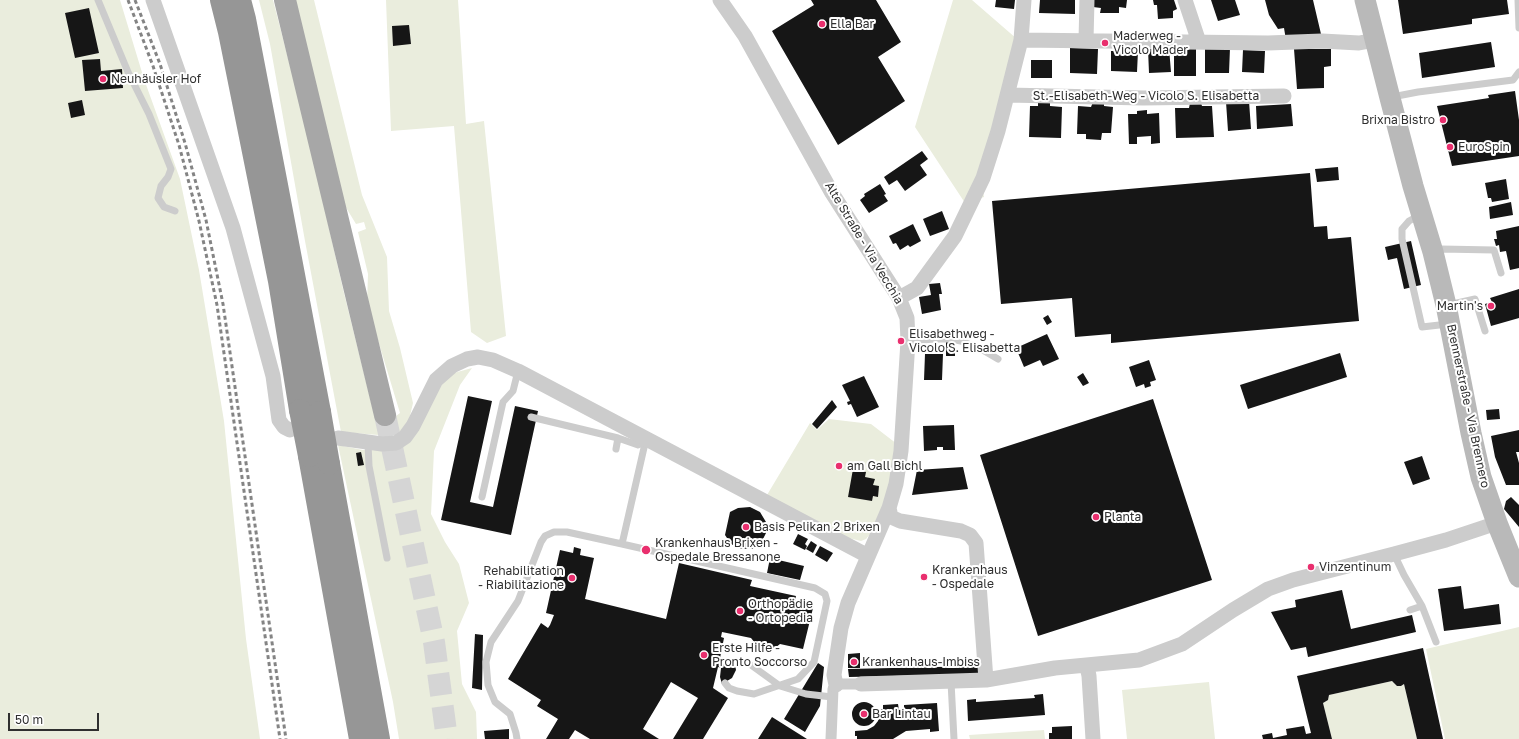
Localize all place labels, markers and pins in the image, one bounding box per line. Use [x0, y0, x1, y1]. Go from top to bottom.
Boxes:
place label: Ella Bar [830, 17, 874, 31]
marker: Ella Bar [817, 19, 827, 29]
place label: Maderweg - Vicolo Mader [1113, 29, 1188, 57]
marker: Maderweg - Vicolo Mader [1100, 38, 1110, 48]
place label: Neuhäusler Hof [111, 72, 201, 86]
marker: Neuhäusler Hof [98, 74, 108, 84]
place label: Brixna Bistro [1361, 113, 1435, 127]
marker: Brixna Bistro [1438, 115, 1448, 125]
place label: EuroSpin [1458, 140, 1510, 154]
marker: EuroSpin [1445, 142, 1455, 152]
place label: Martin's [1437, 299, 1483, 313]
marker: Martin's [1486, 301, 1496, 311]
place label: Elisabethweg - Vicolo S. Elisabetta [909, 327, 1020, 355]
marker: Elisabethweg - Vicolo S. Elisabetta [896, 336, 906, 346]
place label: am Gall Bichl [847, 459, 922, 473]
marker: am Gall Bichl [834, 461, 844, 471]
place label: Planta [1104, 510, 1141, 524]
marker: Planta [1091, 512, 1101, 522]
place label: Basis Pelikan 2 Brixen [754, 520, 880, 534]
marker: Basis Pelikan 2 Brixen [741, 522, 751, 532]
place label: Krankenhaus Brixen - Ospedale Bressanone [655, 536, 780, 564]
marker: Krankenhaus Brixen - Ospedale Bressanone [640, 544, 652, 556]
place label: Vinzentinum [1319, 560, 1391, 574]
marker: Vinzentinum [1306, 562, 1316, 572]
place label: Krankenhaus - Ospedale [932, 563, 1008, 591]
place label: Rehabilitation - Riabilitazione [478, 564, 564, 592]
marker: Krankenhaus - Ospedale [919, 572, 929, 582]
marker: Rehabilitation - Riabilitazione [567, 573, 577, 583]
place label: Orthopädie - Ortopedia [748, 597, 813, 625]
marker: Orthopädie - Ortopedia [735, 606, 745, 616]
place label: Erste Hilfe - Pronto Soccorso [712, 641, 807, 669]
marker: Erste Hilfe - Pronto Soccorso [699, 650, 709, 660]
place label: Krankenhaus-Imbiss [862, 655, 980, 669]
marker: Krankenhaus-Imbiss [849, 657, 859, 667]
place label: Bar Lintau [872, 707, 931, 721]
marker: Bar Lintau [859, 709, 869, 719]

